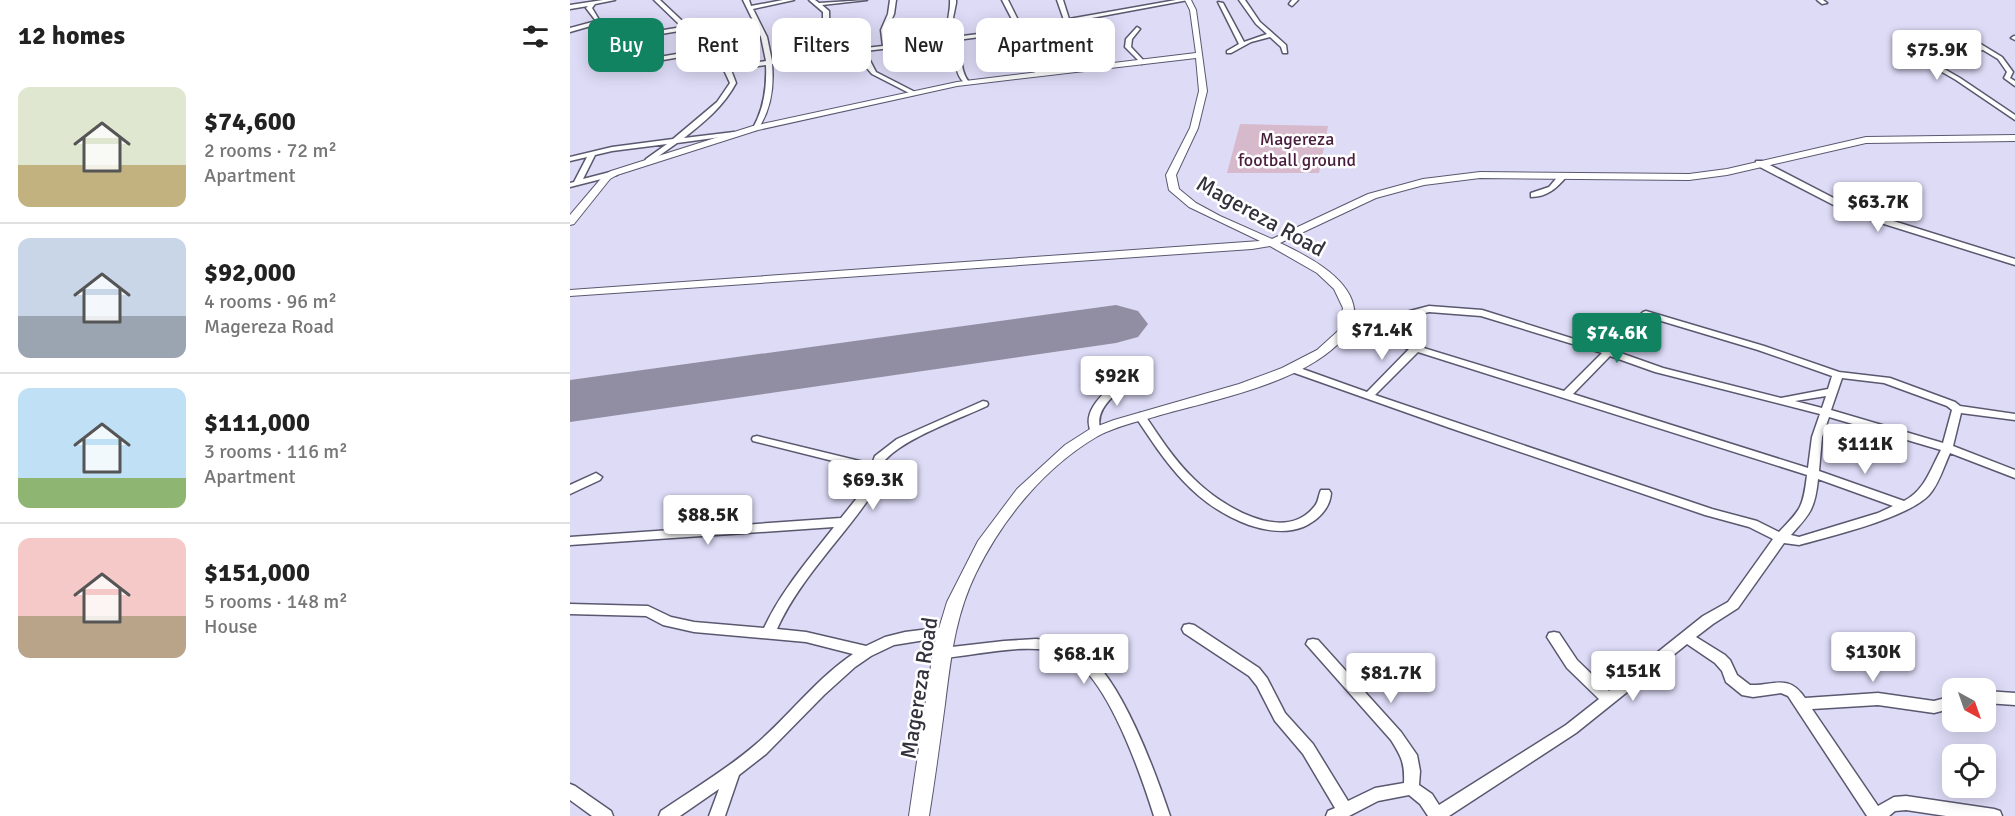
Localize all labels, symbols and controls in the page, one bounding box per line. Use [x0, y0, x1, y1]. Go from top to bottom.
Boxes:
chip: Buy [588, 18, 664, 72]
chip: Rent [676, 18, 760, 72]
chip: Filters [772, 18, 871, 72]
chip: New [883, 18, 964, 72]
chip: Apartment [976, 18, 1115, 72]
text: 12 homes [18, 20, 125, 52]
icon: filters [519, 20, 552, 53]
pin: $75.9K [1888, 30, 1986, 81]
text: $75.9K [1906, 37, 1968, 62]
text: $74,600 [204, 106, 296, 138]
icon: home [66, 111, 138, 183]
park label: Magereza football ground [1238, 128, 1356, 171]
text: 2 rooms · 72 m² [204, 138, 337, 163]
text: Apartment [204, 163, 296, 188]
street label: Magereza Road [1192, 170, 1330, 262]
pin: $63.7K [1829, 182, 1927, 233]
text: $63.7K [1847, 189, 1909, 214]
text: $92,000 [204, 257, 296, 289]
icon: home [66, 262, 138, 334]
text: 4 rooms · 96 m² [204, 289, 337, 314]
pin: $71.4K [1333, 310, 1431, 361]
pin: $74.6K [1568, 313, 1666, 364]
text: Magereza Road [204, 314, 334, 339]
text: $71.4K [1351, 317, 1413, 342]
text: $74.6K [1586, 320, 1648, 345]
pin: $92K [1081, 356, 1153, 407]
text: $92K [1095, 363, 1139, 388]
text: $111,000 [204, 407, 310, 439]
icon: home [66, 412, 138, 484]
pin: $111K [1823, 424, 1907, 475]
text: $111K [1837, 431, 1893, 456]
text: 3 rooms · 116 m² [204, 439, 348, 464]
pin: $69.3K [824, 460, 922, 511]
text: Apartment [204, 464, 296, 489]
text: $69.3K [842, 467, 904, 492]
pin: $88.5K [659, 495, 757, 546]
text: $88.5K [677, 502, 739, 527]
text: $151,000 [204, 557, 310, 589]
icon: home [66, 562, 138, 634]
text: 5 rooms · 148 m² [204, 589, 348, 614]
text: House [204, 614, 258, 639]
street label: Magereza Road [894, 615, 944, 761]
pin: $130K [1831, 632, 1915, 683]
pin: $68.1K [1035, 634, 1133, 685]
text: $130K [1845, 639, 1901, 664]
text: $68.1K [1053, 641, 1115, 666]
pin: $151K [1591, 651, 1675, 702]
pin: $81.7K [1342, 653, 1440, 704]
text: $151K [1605, 658, 1661, 683]
text: $81.7K [1360, 660, 1422, 685]
north arrow [1942, 678, 1996, 732]
map controls [1942, 678, 1996, 798]
button: locate [1942, 744, 1996, 798]

